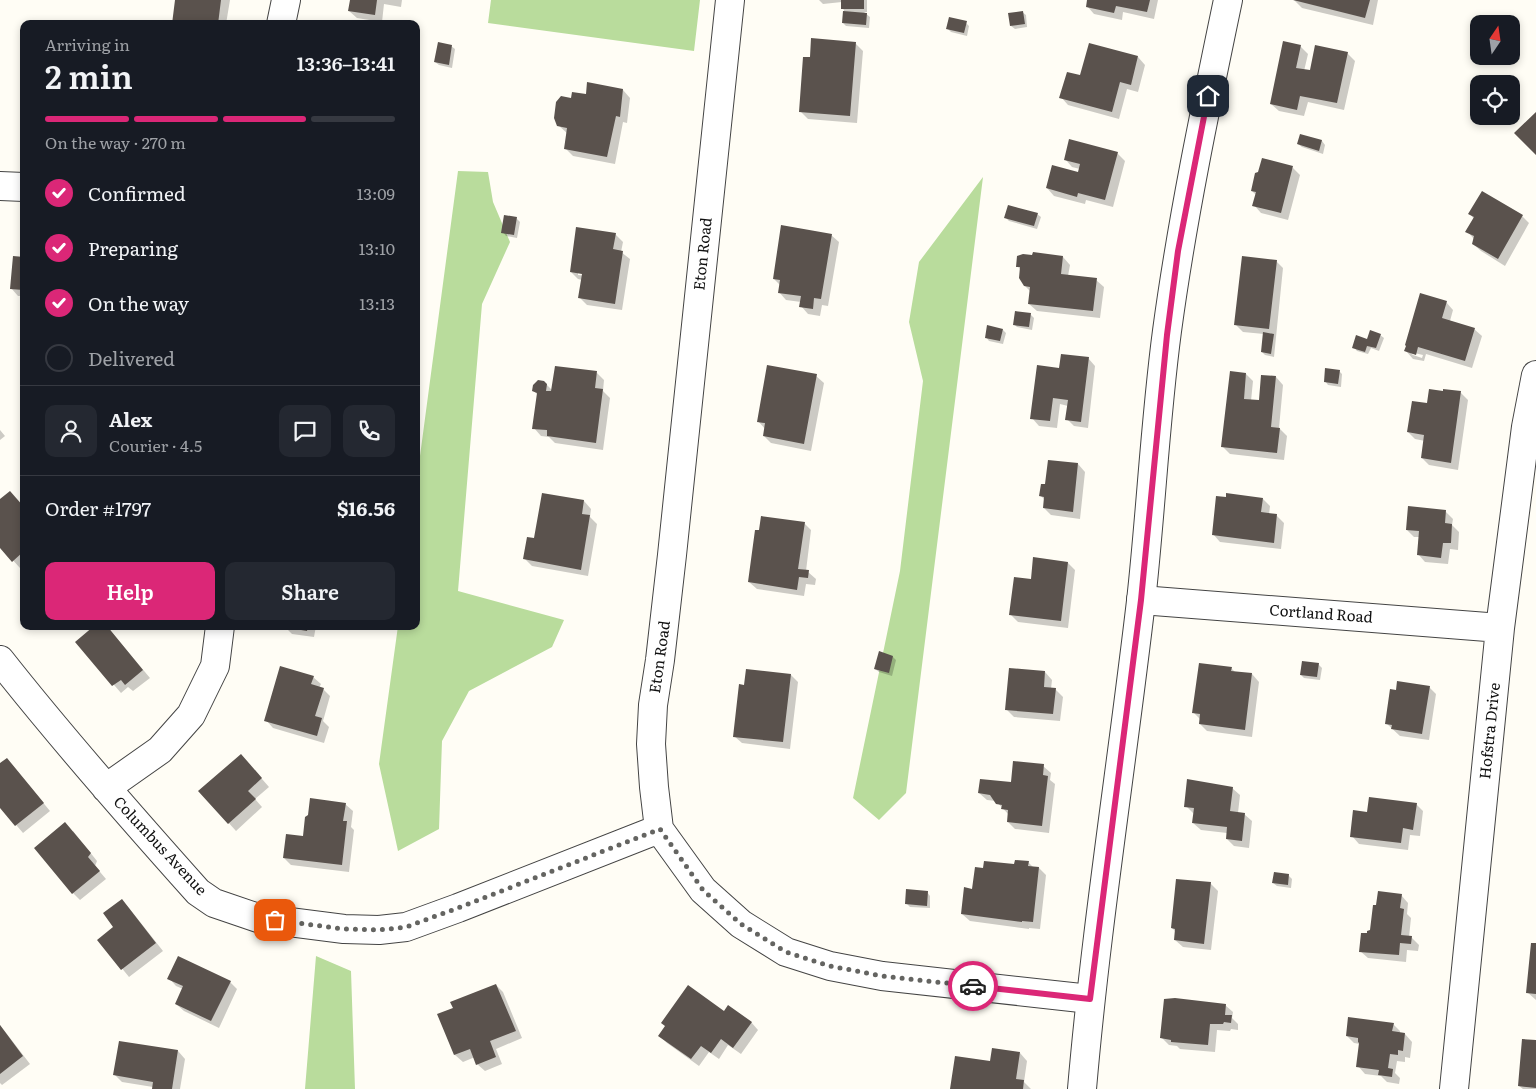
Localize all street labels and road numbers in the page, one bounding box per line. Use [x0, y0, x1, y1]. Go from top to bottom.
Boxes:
street label: Eton Road [686, 216, 717, 291]
street label: Cortland Road [1269, 597, 1374, 628]
street label: Eton Road [642, 619, 675, 695]
street label: Hofstra Drive [1472, 681, 1505, 780]
street label: Columbus Avenue [109, 790, 213, 900]

